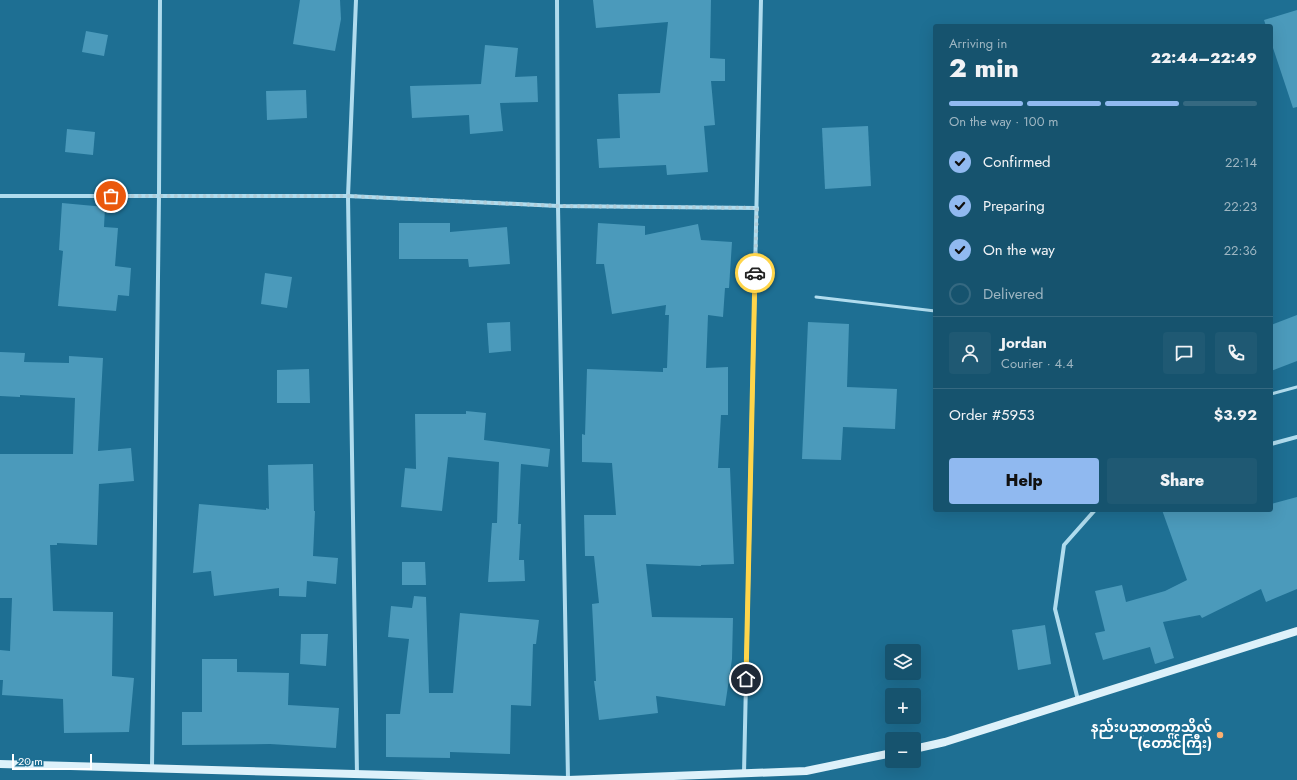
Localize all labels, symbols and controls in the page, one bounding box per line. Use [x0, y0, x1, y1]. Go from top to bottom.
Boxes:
text: Arriving in [949, 34, 1007, 53]
text: 22:44–22:49 [1151, 47, 1257, 69]
text: 2 min [949, 49, 1019, 87]
text: On the way · 100 m [949, 112, 1058, 131]
icon: check [949, 151, 971, 173]
text: Confirmed [983, 151, 1051, 173]
text: 22:14 [1225, 153, 1257, 172]
pin [94, 179, 128, 213]
icon: bag [100, 185, 122, 207]
icon: check [949, 195, 971, 217]
text: Preparing [983, 195, 1045, 217]
text: 22:23 [1224, 197, 1257, 216]
icon: check [949, 239, 971, 261]
text: On the way [983, 239, 1055, 261]
text: 22:36 [1224, 241, 1257, 260]
courier [735, 253, 775, 293]
icon: car [744, 262, 766, 284]
text: Delivered [983, 283, 1044, 305]
button: person [949, 332, 991, 374]
text: Jordan [1001, 332, 1047, 354]
button: chat [1163, 332, 1205, 374]
button: phone [1215, 332, 1257, 374]
text: Courier · 4.4 [1001, 354, 1074, 373]
text: Order #5953 [949, 404, 1035, 426]
text: $3.92 [1214, 404, 1257, 426]
button: Help [949, 458, 1099, 504]
button: Share [1107, 458, 1257, 504]
map controls [885, 644, 921, 768]
button: layers [885, 644, 921, 680]
pin [729, 662, 763, 696]
icon: home [735, 668, 757, 690]
button: + [885, 688, 921, 724]
place label: နည်းပညာတက္ကသိုလ် (တောင်ကြီး) [1091, 717, 1212, 755]
marker: နည်းပညာတက္ကသိုလ် (တောင်ကြီး) [1215, 730, 1225, 740]
button: − [885, 732, 921, 768]
scale bar [12, 752, 92, 771]
text: 20 m [18, 753, 43, 769]

